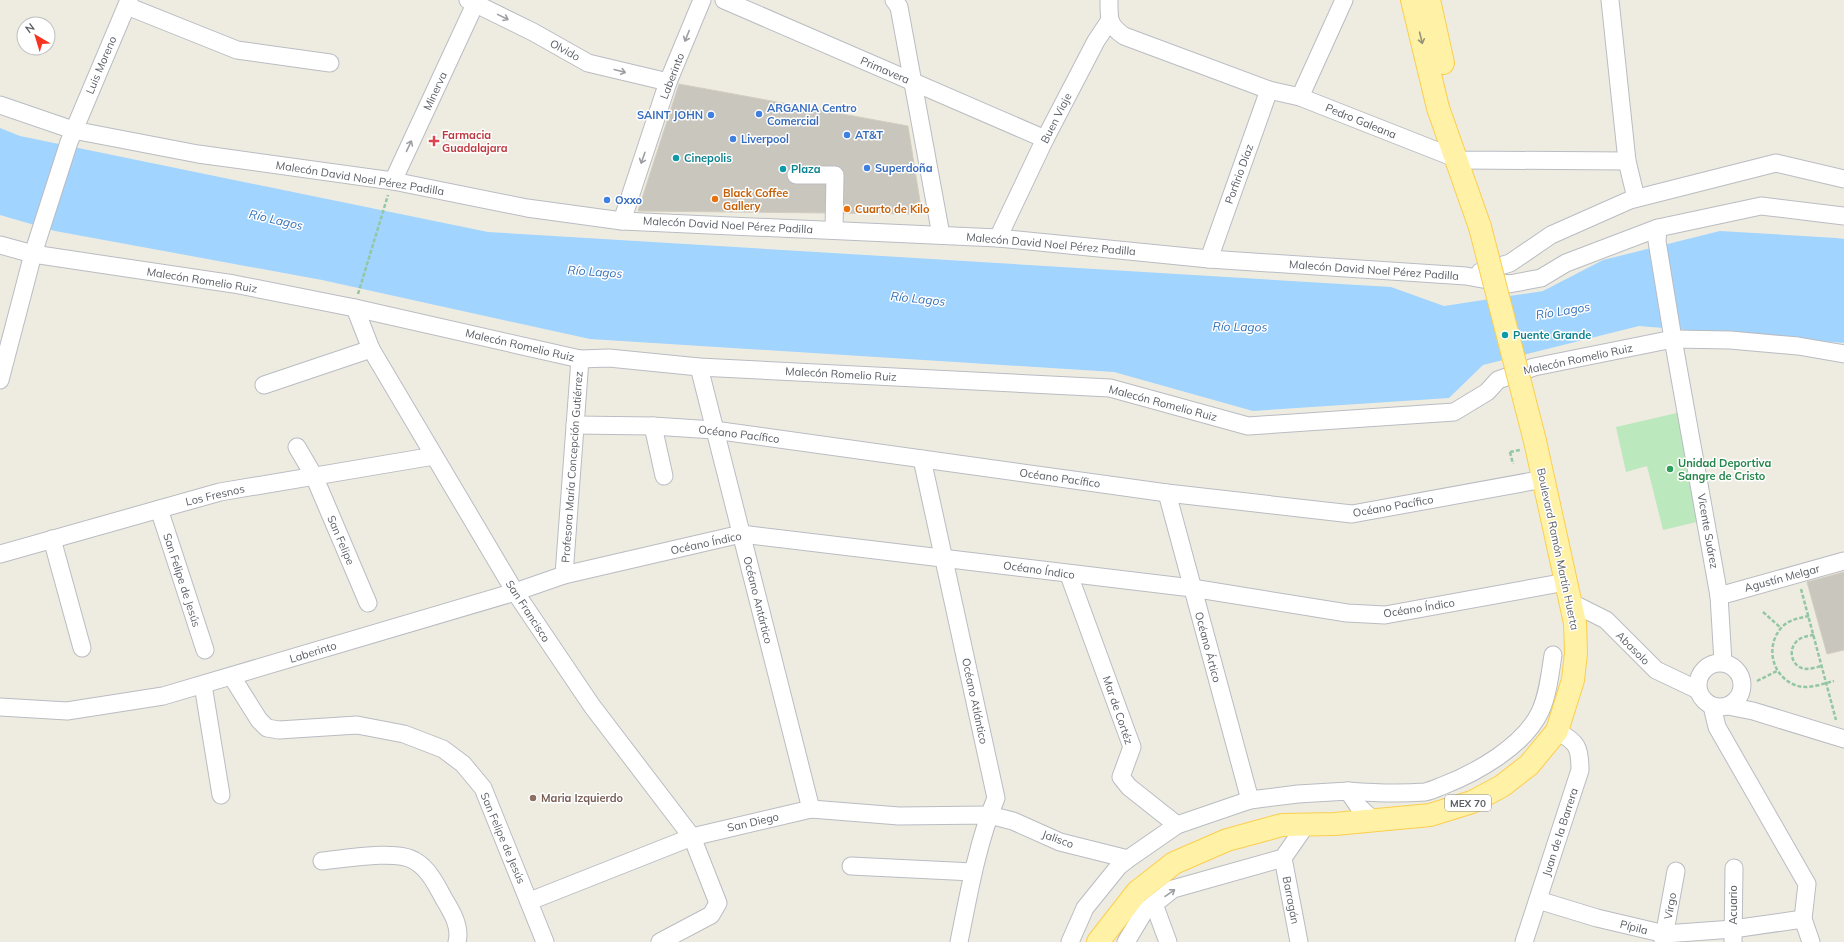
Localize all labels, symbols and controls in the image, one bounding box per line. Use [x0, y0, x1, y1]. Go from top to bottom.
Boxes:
one-way arrow [496, 14, 508, 21]
north arrow [16, 16, 56, 56]
text: N [22, 20, 37, 36]
one-way arrow [683, 30, 691, 42]
one-way arrow [1418, 31, 1426, 44]
street label: Luis Moreno [83, 34, 119, 96]
street label: Olvido [547, 36, 583, 64]
street label: Laberinto [657, 51, 687, 101]
street label: Primavera [858, 53, 912, 87]
one-way arrow [613, 68, 626, 76]
street label: Minerva [420, 69, 450, 113]
street label: Buen Viaje [1037, 90, 1075, 146]
street label: Pedro Galeana [1323, 100, 1399, 142]
place label: ARGANIA Centro Comercial [767, 101, 857, 128]
place label: SAINT JOHN [637, 108, 703, 122]
marker: ARGANIA Centro Comercial [754, 109, 764, 119]
marker: SAINT JOHN [706, 110, 716, 120]
place label: Farmacia Guadalajara [442, 128, 508, 155]
place label: AT&T [855, 128, 883, 142]
marker: AT&T [842, 130, 852, 140]
place label: Liverpool [741, 132, 789, 146]
marker: Liverpool [728, 134, 738, 144]
marker: Farmacia Guadalajara [429, 136, 439, 146]
one-way arrow [406, 140, 413, 152]
street label: Porfirio Díaz [1222, 142, 1256, 206]
place label: Cinepolis [684, 151, 732, 165]
one-way arrow [639, 152, 646, 165]
marker: Cinepolis [671, 153, 681, 163]
street label: Malecón David Noel Pérez Padilla [275, 158, 445, 198]
place label: Superdoña [875, 161, 933, 175]
place label: Plaza [791, 162, 821, 176]
marker: Superdoña [862, 163, 872, 173]
marker: Plaza [778, 164, 788, 174]
place label: Black Coffee Gallery [723, 186, 788, 213]
place label: Oxxo [615, 193, 643, 207]
marker: Black Coffee Gallery [710, 194, 720, 204]
marker: Oxxo [602, 195, 612, 205]
place label: Cuarto de Kilo [855, 202, 930, 216]
marker: Cuarto de Kilo [842, 204, 852, 214]
water label: Río Lagos [248, 206, 305, 233]
street label: Malecón David Noel Pérez Padilla [643, 214, 813, 236]
street label: Malecón David Noel Pérez Padilla [966, 230, 1136, 258]
street label: Malecón David Noel Pérez Padilla [1289, 257, 1459, 283]
water label: Río Lagos [567, 262, 623, 281]
street label: Malecón Romelio Ruiz [146, 264, 259, 296]
water label: Río Lagos [890, 288, 946, 309]
water label: Río Lagos [1535, 299, 1591, 322]
water label: Río Lagos [1212, 319, 1268, 334]
street label: Malecón Romelio Ruiz [464, 326, 576, 364]
place label: Puente Grande [1513, 328, 1591, 342]
marker: Puente Grande [1500, 330, 1510, 340]
street label: Malecón Romelio Ruiz [1522, 340, 1634, 377]
street label: Malecón Romelio Ruiz [785, 364, 897, 384]
street label: Profesora María Concepción Gutiérrez [558, 371, 586, 563]
street label: Malecón Romelio Ruiz [1107, 382, 1219, 424]
street label: Océano Pacífico [698, 422, 780, 446]
place label: Unidad Deportiva Sangre de Cristo [1678, 456, 1771, 483]
marker: Unidad Deportiva Sangre de Cristo [1665, 464, 1675, 474]
street label: Océano Pacífico [1019, 465, 1101, 491]
street label: Boulevard Ramón Martín Huerta [1534, 467, 1582, 631]
street label: Los Fresnos [184, 481, 246, 509]
street label: Océano Pacífico [1352, 492, 1434, 520]
street label: Vicente Suárez [1694, 492, 1722, 570]
street label: San Felipe [324, 513, 358, 567]
street label: Océano Índico [669, 529, 743, 557]
street label: San Felipe de Jesús [160, 531, 204, 629]
street label: Océano Antártico [740, 555, 776, 645]
street label: Océano Índico [1002, 558, 1076, 582]
street label: Agustín Melgar [1743, 561, 1821, 595]
street label: San Francisco [503, 577, 553, 645]
street label: Océano Índico [1382, 595, 1456, 621]
street label: Océano Ártico [1192, 610, 1224, 684]
street label: Abasolo [1613, 628, 1653, 668]
street label: Laberinto [288, 638, 338, 666]
street label: Océano Atlántico [959, 657, 991, 745]
street label: Mar de Cortéz [1100, 674, 1136, 746]
street label: Juan de la Barrera [1539, 786, 1581, 878]
street label: San Felipe de Jesús [477, 790, 529, 886]
place label: Maria Izquierdo [541, 791, 624, 805]
marker: Maria Izquierdo [528, 793, 538, 803]
road number: MEX 70 [1445, 795, 1491, 811]
street label: San Diego [726, 809, 780, 835]
street label: Jalisco [1040, 827, 1076, 851]
street label: Barragán [1280, 875, 1302, 925]
street label: Acuario [1726, 885, 1740, 925]
one-way arrow [1164, 889, 1175, 897]
street label: Virgo [1661, 891, 1679, 921]
street label: Pípila [1619, 917, 1649, 937]

